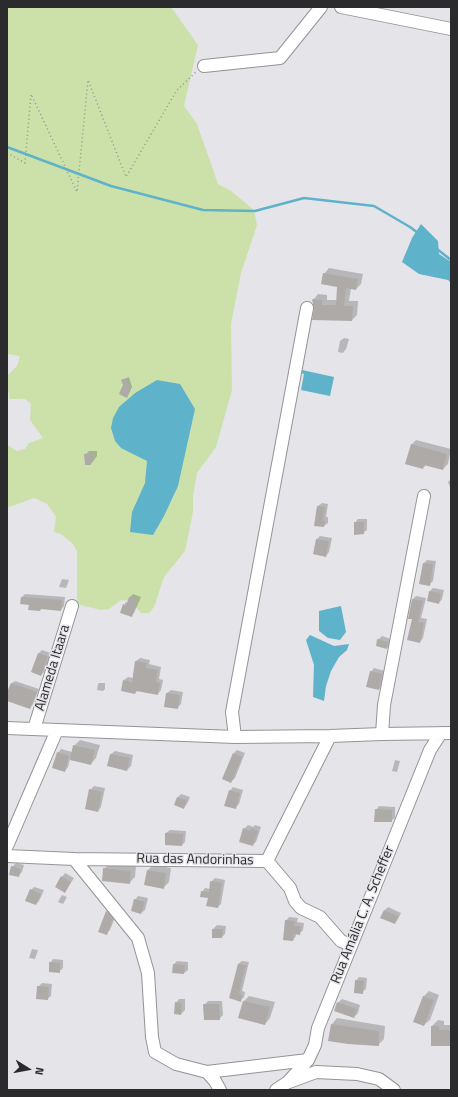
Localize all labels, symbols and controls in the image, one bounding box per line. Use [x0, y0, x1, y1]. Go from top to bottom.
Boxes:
street label: Alameda Itaara [32, 623, 74, 713]
street label: Rua Amália C. A. Scheffer [328, 844, 398, 986]
street label: Rua das Andorinhas [136, 851, 254, 869]
north arrow [8, 1049, 48, 1089]
text: N [31, 1066, 48, 1077]

